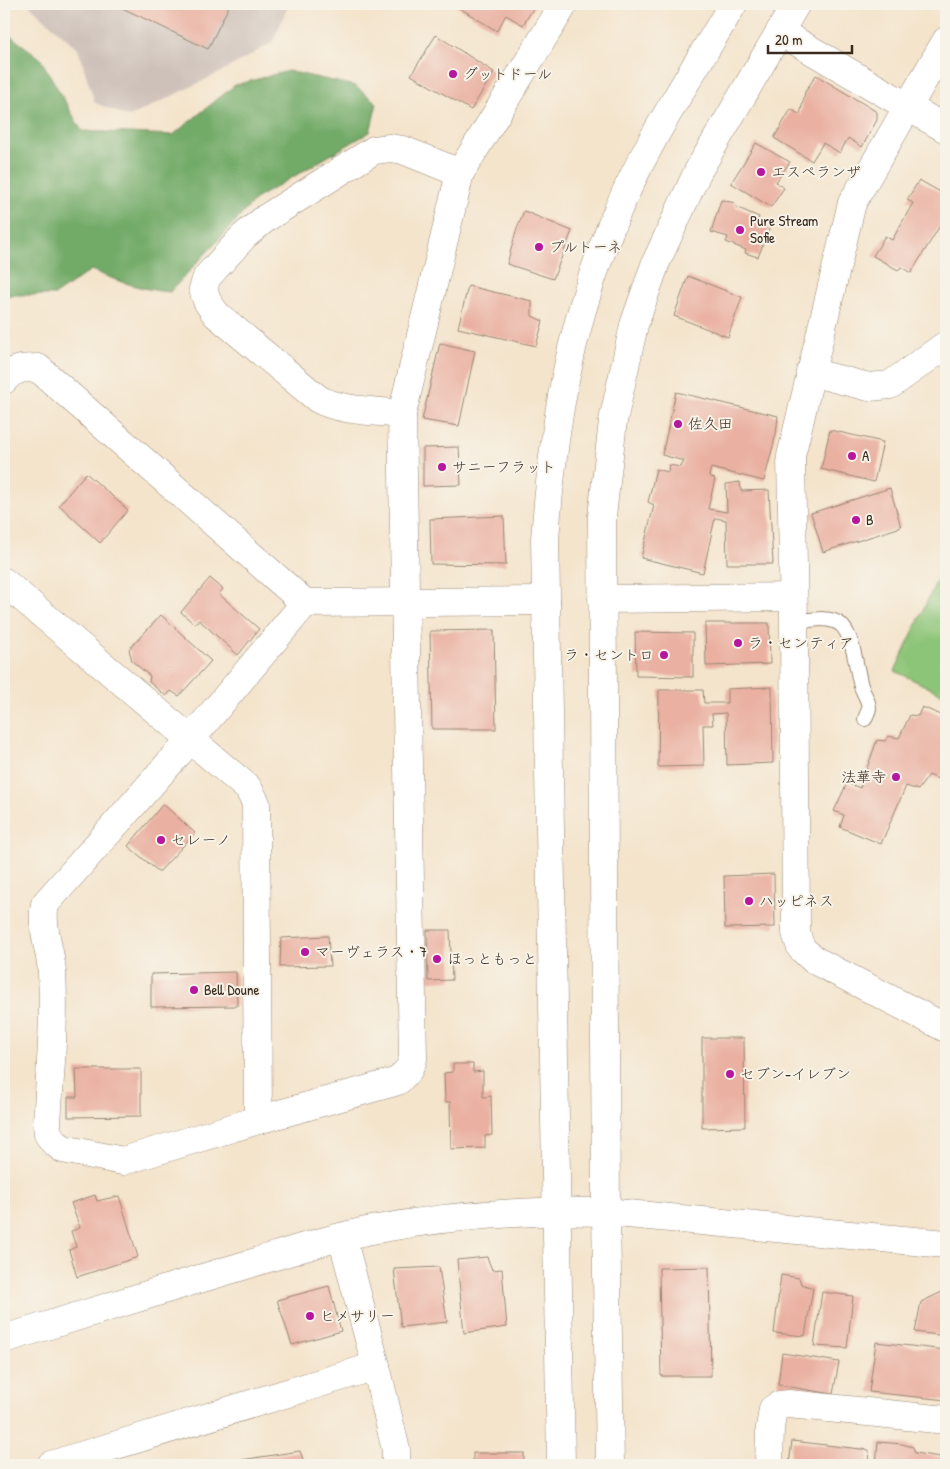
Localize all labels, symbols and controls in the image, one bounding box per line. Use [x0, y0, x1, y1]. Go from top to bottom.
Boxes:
scale bar [768, 22, 851, 54]
text: 20 m [775, 29, 802, 50]
place label: グットドール [463, 63, 552, 84]
marker: グットドール [447, 68, 459, 80]
place label: エスペランザ [771, 161, 861, 182]
marker: エスペランザ [755, 166, 767, 178]
place label: Pure Stream Sofie [750, 210, 818, 248]
marker: Pure Stream Sofie [734, 224, 746, 236]
place label: プルトーネ [549, 236, 623, 257]
marker: プルトーネ [533, 241, 545, 253]
place label: 佐久田 [688, 413, 733, 434]
marker: 佐久田 [672, 418, 684, 430]
place label: A [862, 445, 870, 466]
marker: A [846, 450, 858, 462]
place label: サニーフラット [452, 456, 556, 477]
marker: サニーフラット [436, 461, 448, 473]
place label: B [866, 509, 874, 530]
marker: B [850, 514, 862, 526]
place label: ラ・センティア [748, 632, 854, 653]
marker: ラ・センティア [732, 637, 744, 649]
place label: ラ・セントロ [564, 644, 654, 665]
marker: ラ・セントロ [658, 649, 670, 661]
place label: 法華寺 [841, 766, 886, 787]
marker: 法華寺 [890, 771, 902, 783]
place label: セレーノ [171, 829, 230, 850]
marker: セレーノ [155, 834, 167, 846]
place label: ハッピネス [759, 890, 834, 911]
marker: ハッピネス [743, 895, 755, 907]
place label: マーヴェラス・7 [315, 941, 427, 962]
marker: マーヴェラス・7 [299, 946, 311, 958]
place label: ほっともっと [447, 948, 537, 969]
marker: ほっともっと [431, 953, 443, 965]
place label: Bell Doune [204, 979, 259, 1000]
marker: Bell Doune [188, 984, 200, 996]
place label: セブン-イレブン [740, 1063, 851, 1084]
marker: セブン-イレブン [724, 1068, 736, 1080]
place label: ヒメサリー [320, 1305, 395, 1326]
marker: ヒメサリー [304, 1310, 316, 1322]

